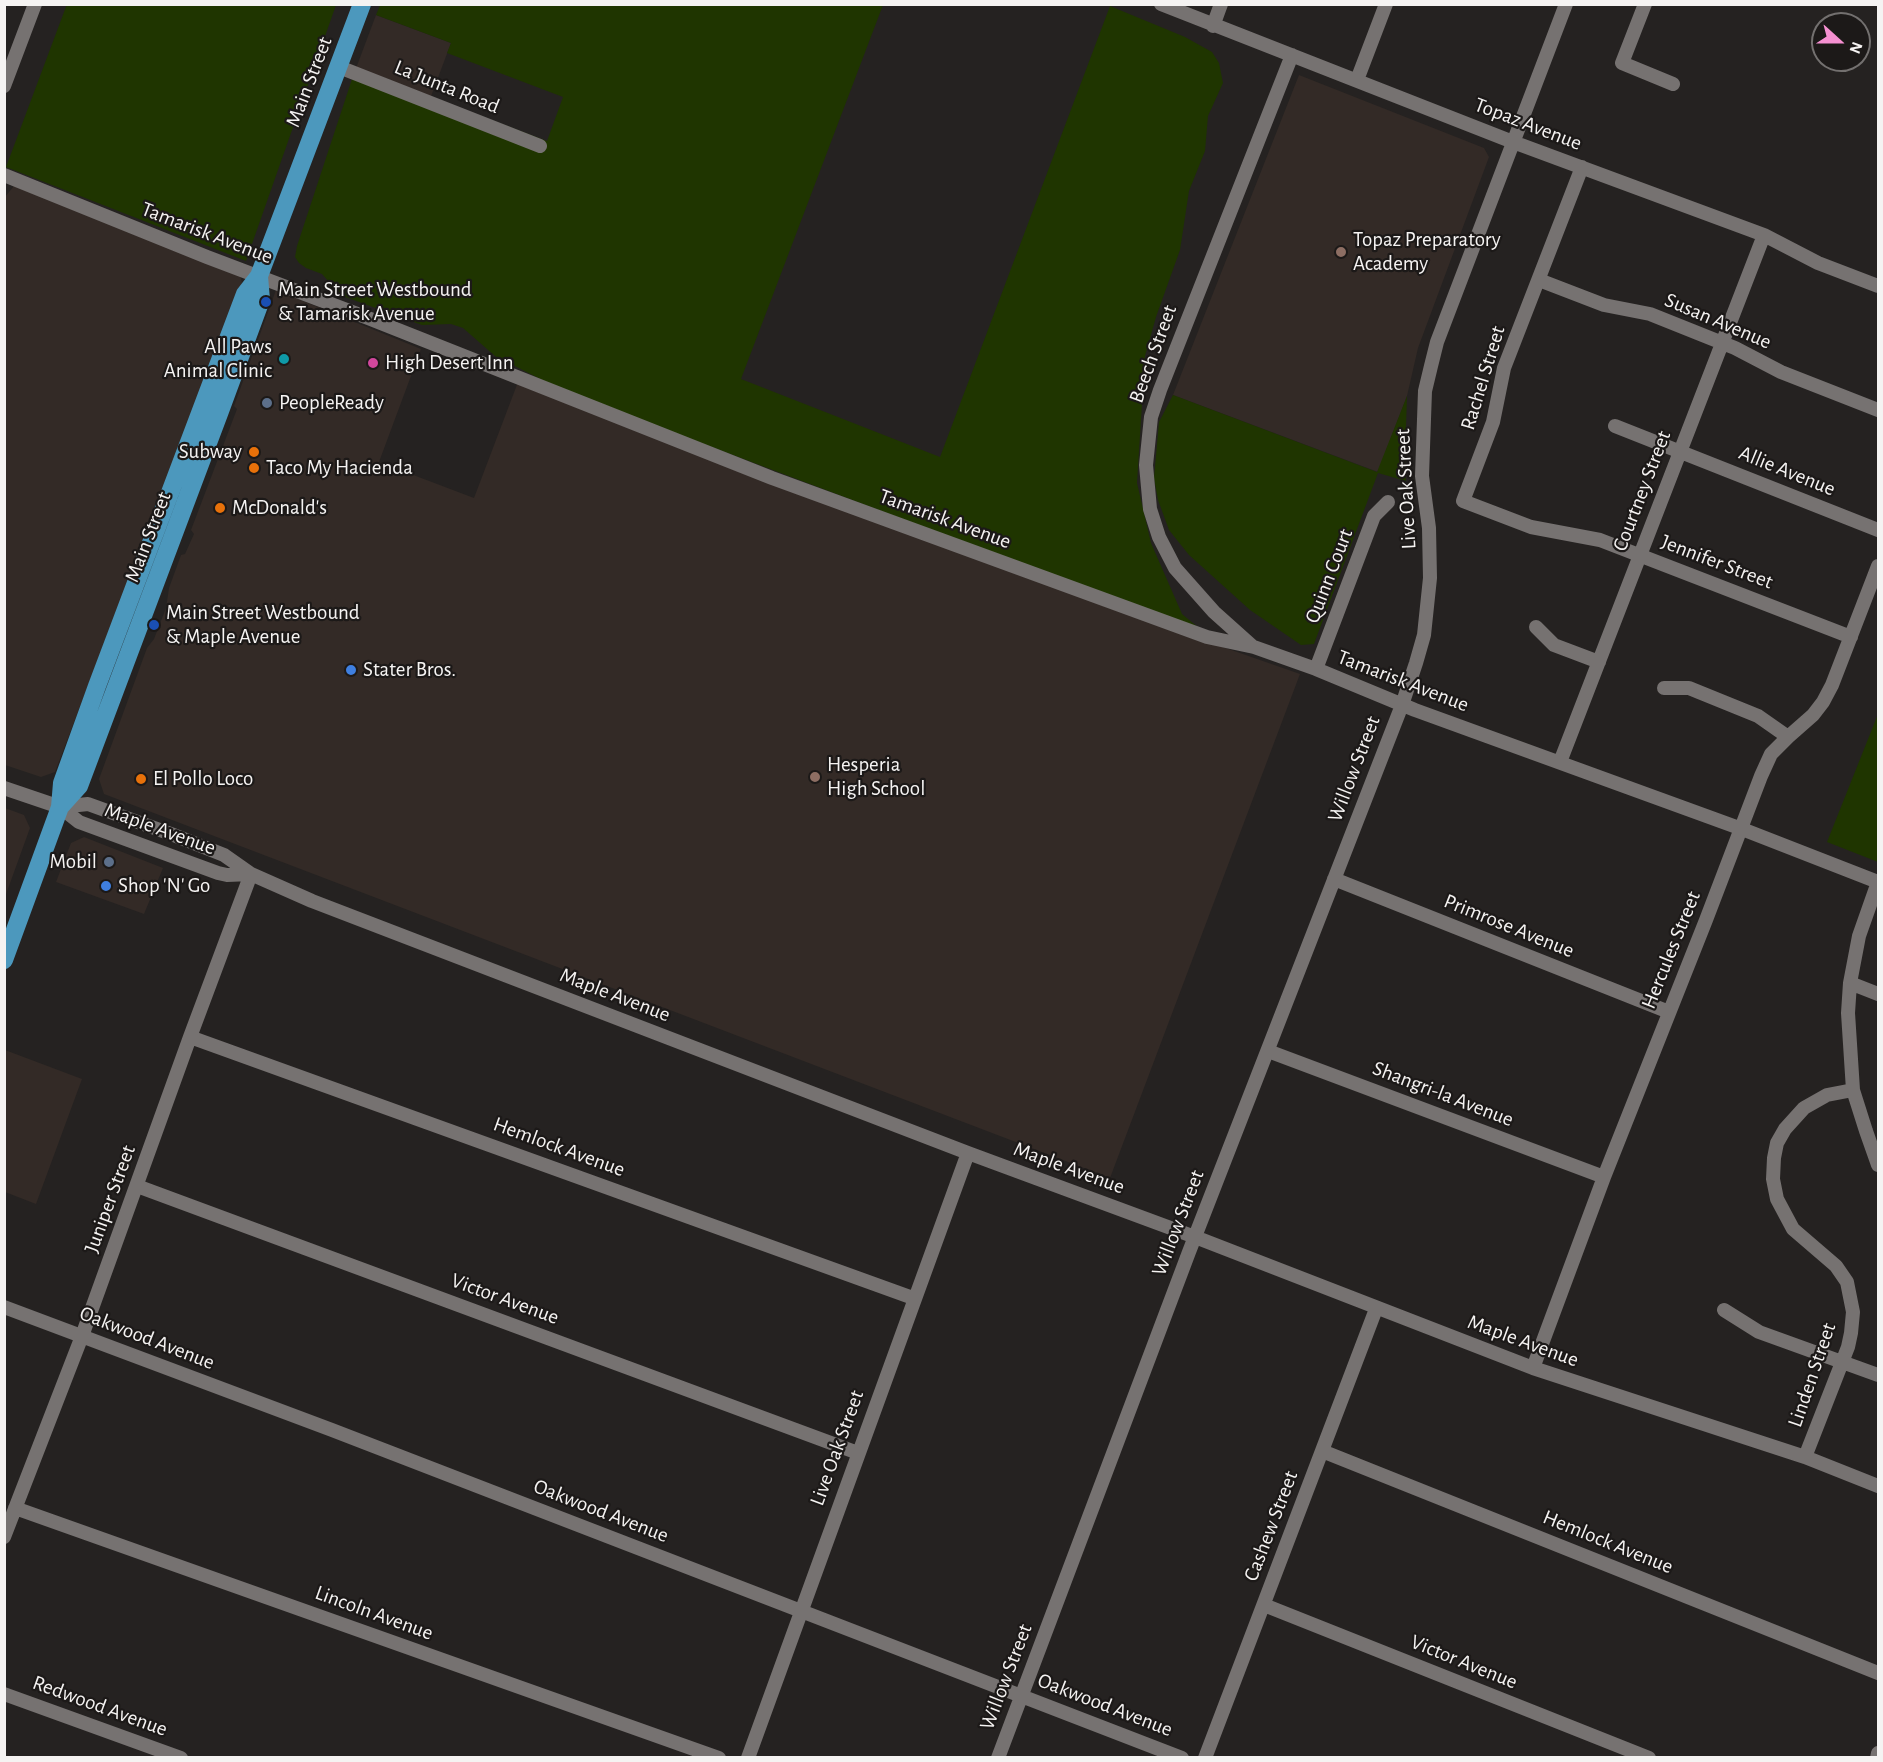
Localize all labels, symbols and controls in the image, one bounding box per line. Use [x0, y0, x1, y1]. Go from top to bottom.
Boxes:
north arrow [1811, 12, 1871, 72]
street label: Main Street [280, 33, 338, 131]
text: N [1846, 40, 1865, 56]
street label: La Junta Road [391, 54, 503, 120]
street label: Topaz Avenue [1471, 92, 1585, 156]
street label: Tamarisk Avenue [138, 196, 276, 270]
place label: Topaz Preparatory Academy [1353, 227, 1501, 277]
marker: Topaz Preparatory Academy [1334, 245, 1348, 259]
place label: Main Street Westbound & Tamarisk Avenue [278, 277, 472, 327]
street label: Susan Avenue [1661, 287, 1775, 355]
marker: Main Street Westbound & Tamarisk Avenue [259, 295, 273, 309]
street label: Beech Street [1124, 302, 1182, 406]
street label: Rachel Street [1455, 323, 1511, 433]
place label: All Paws Animal Clinic [164, 334, 272, 384]
place label: High Desert Inn [385, 350, 514, 376]
marker: All Paws Animal Clinic [277, 352, 291, 366]
marker: High Desert Inn [366, 356, 380, 370]
place label: PeopleReady [279, 390, 384, 416]
marker: PeopleReady [260, 396, 274, 410]
street label: Courtney Street [1607, 427, 1677, 555]
street label: Live Oak Street [1390, 428, 1422, 550]
place label: Subway [179, 439, 242, 465]
street label: Allie Avenue [1735, 440, 1839, 502]
marker: Subway [247, 445, 261, 459]
place label: Taco My Hacienda [266, 455, 413, 481]
marker: Taco My Hacienda [247, 461, 261, 475]
street label: Tamarisk Avenue [876, 483, 1014, 555]
street label: Main Street [119, 488, 177, 586]
place label: McDonald's [232, 495, 327, 521]
marker: McDonald's [213, 501, 227, 515]
street label: Quinn Court [1300, 525, 1358, 627]
street label: Jennifer Street [1658, 529, 1776, 595]
place label: Main Street Westbound & Maple Avenue [166, 600, 360, 650]
marker: Main Street Westbound & Maple Avenue [147, 618, 161, 632]
street label: Tamarisk Avenue [1334, 644, 1472, 718]
place label: Stater Bros. [363, 657, 456, 683]
marker: Stater Bros. [344, 663, 358, 677]
street label: Willow Street [1322, 713, 1386, 825]
place label: Hesperia High School [827, 752, 925, 802]
place label: El Pollo Loco [153, 766, 253, 792]
marker: Hesperia High School [808, 770, 822, 784]
marker: El Pollo Loco [134, 772, 148, 786]
street label: Maple Avenue [101, 797, 219, 861]
place label: Mobil [49, 849, 97, 875]
marker: Mobil [102, 855, 116, 869]
place label: Shop 'N' Go [118, 873, 210, 899]
marker: Shop 'N' Go [99, 879, 113, 893]
street label: Hercules Street [1636, 887, 1706, 1013]
street label: Primrose Avenue [1440, 888, 1578, 964]
street label: Maple Avenue [556, 962, 674, 1028]
street label: Shangri-la Avenue [1369, 1056, 1517, 1132]
street label: Hemlock Avenue [490, 1112, 628, 1182]
street label: Maple Avenue [1010, 1136, 1128, 1200]
street label: Juniper Street [79, 1142, 141, 1256]
street label: Willow Street [1146, 1167, 1210, 1279]
street label: Victor Avenue [448, 1268, 562, 1330]
street label: Oakwood Avenue [76, 1301, 218, 1375]
street label: Maple Avenue [1464, 1309, 1582, 1373]
street label: Linden Street [1782, 1319, 1842, 1431]
street label: Live Oak Street [804, 1387, 870, 1509]
street label: Cashew Street [1238, 1467, 1304, 1585]
street label: Oakwood Avenue [530, 1474, 672, 1548]
street label: Hemlock Avenue [1539, 1504, 1677, 1580]
street label: Lincoln Avenue [312, 1580, 436, 1646]
street label: Willow Street [974, 1621, 1038, 1733]
street label: Victor Avenue [1407, 1629, 1521, 1695]
street label: Oakwood Avenue [1034, 1668, 1176, 1742]
street label: Redwood Avenue [29, 1670, 171, 1742]

